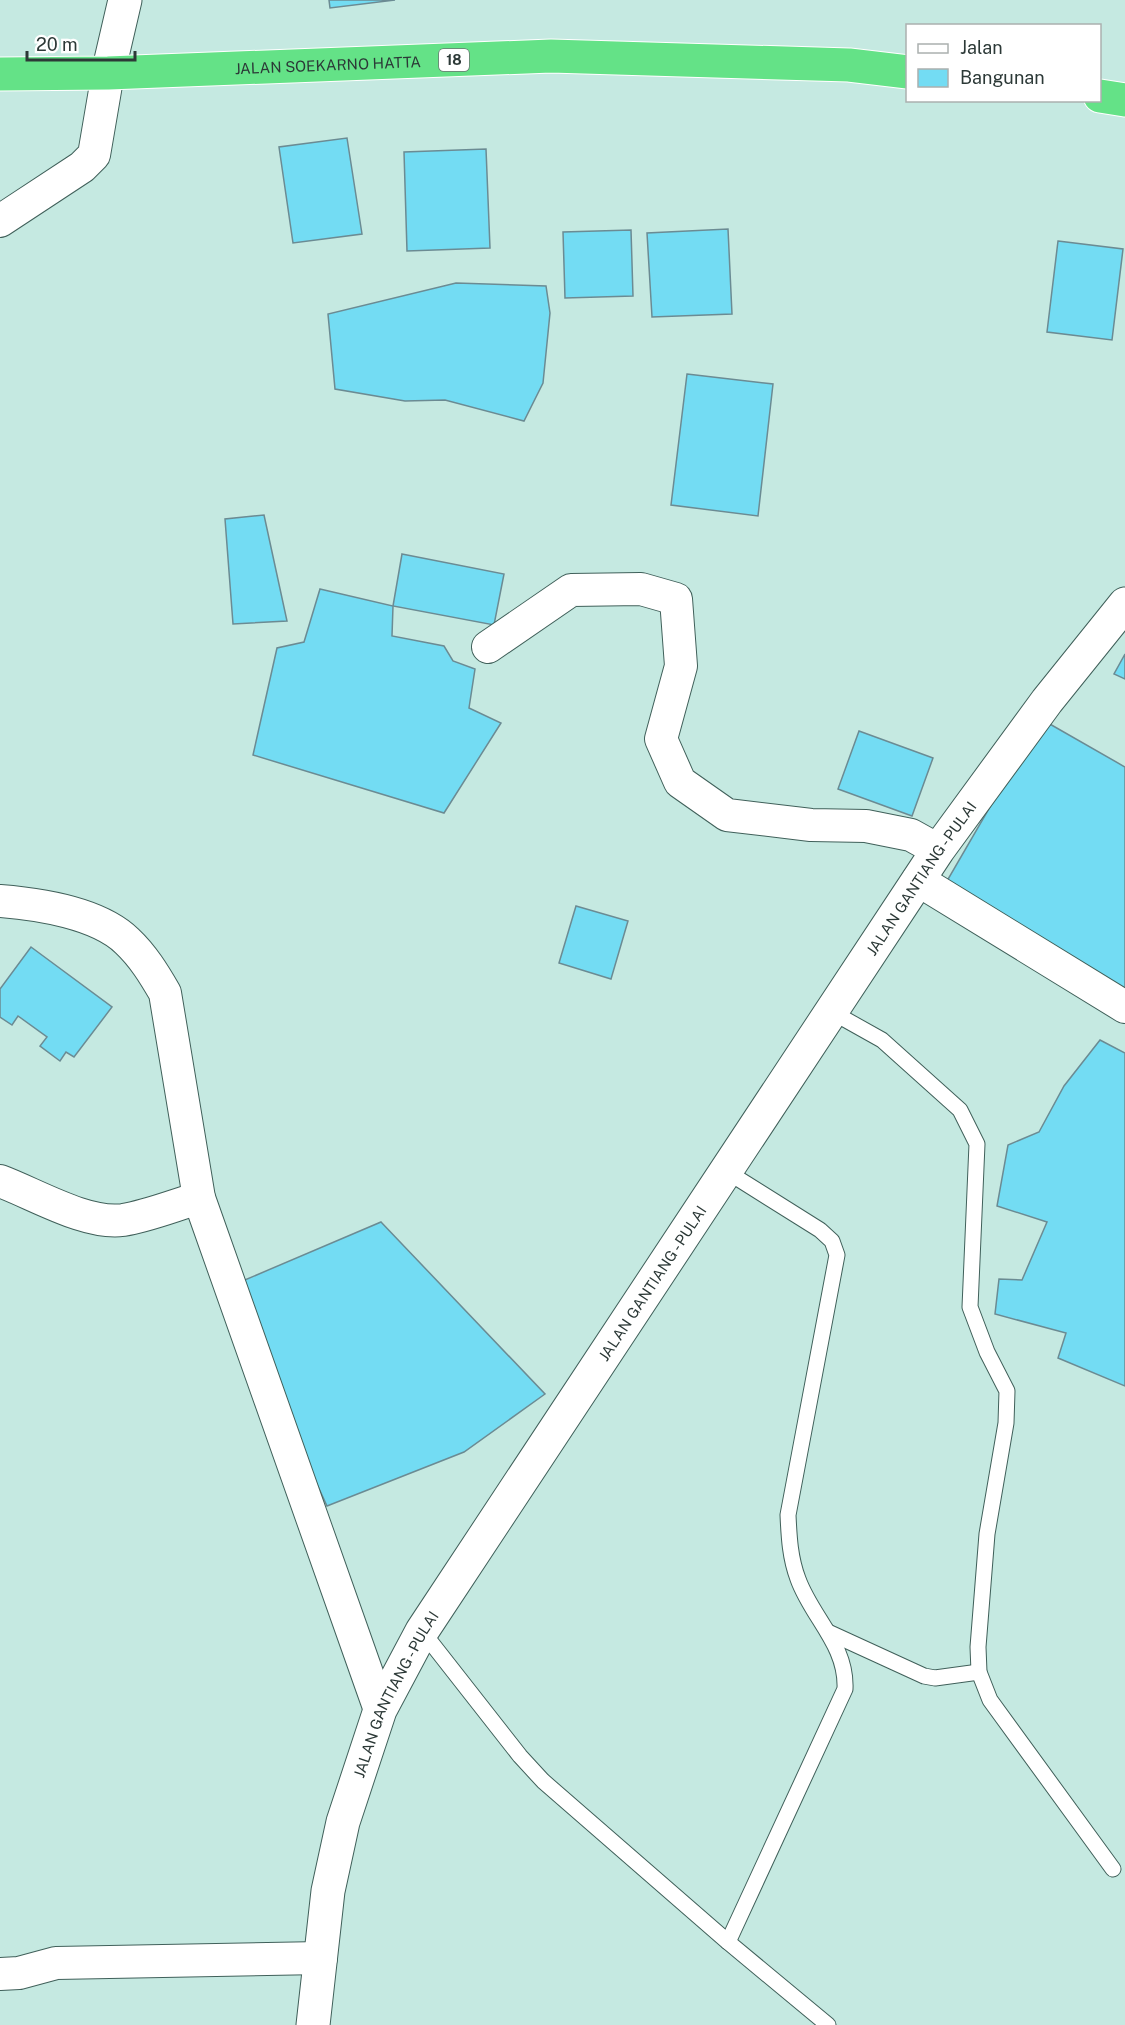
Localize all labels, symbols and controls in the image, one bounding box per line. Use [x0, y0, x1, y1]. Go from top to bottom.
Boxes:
scale bar [27, 24, 135, 62]
legend [906, 24, 1101, 102]
text: 20 m [36, 34, 78, 55]
text: Jalan [960, 37, 1003, 58]
road number: 18 [439, 49, 469, 71]
street label: JALAN SOEKARNO HATTA [234, 52, 422, 77]
text: Bangunan [960, 67, 1045, 88]
street label: JALAN GANTIANG - PULAI [862, 798, 979, 958]
street label: JALAN GANTIANG - PULAI [595, 1202, 709, 1364]
street label: JALAN GANTIANG - PULAI [350, 1608, 441, 1780]

